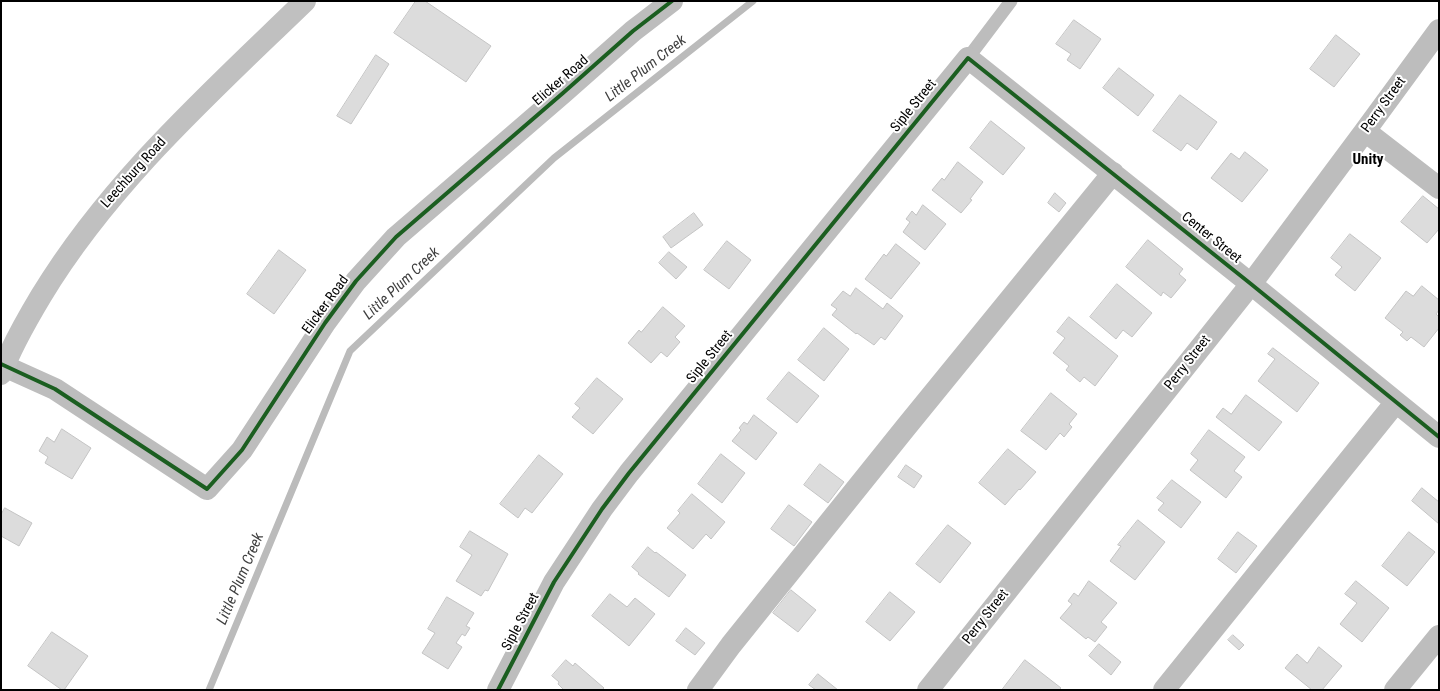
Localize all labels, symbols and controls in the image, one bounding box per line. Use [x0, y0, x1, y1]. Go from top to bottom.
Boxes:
water label: Little Plum Creek [602, 32, 690, 106]
street label: Elicker Road [530, 52, 592, 110]
street label: Perry Street [1358, 74, 1410, 136]
street label: Siple Street [888, 76, 940, 136]
street label: Leechburg Road [98, 134, 170, 212]
district label: Unity [1352, 151, 1384, 169]
street label: Center Street [1178, 209, 1244, 267]
water label: Little Plum Creek [360, 244, 444, 324]
street label: Elicker Road [299, 272, 353, 338]
street label: Siple Street [684, 327, 736, 387]
street label: Perry Street [1161, 332, 1215, 394]
water label: Little Plum Creek [214, 530, 268, 628]
street label: Perry Street [959, 586, 1013, 648]
street label: Siple Street [499, 590, 543, 654]

